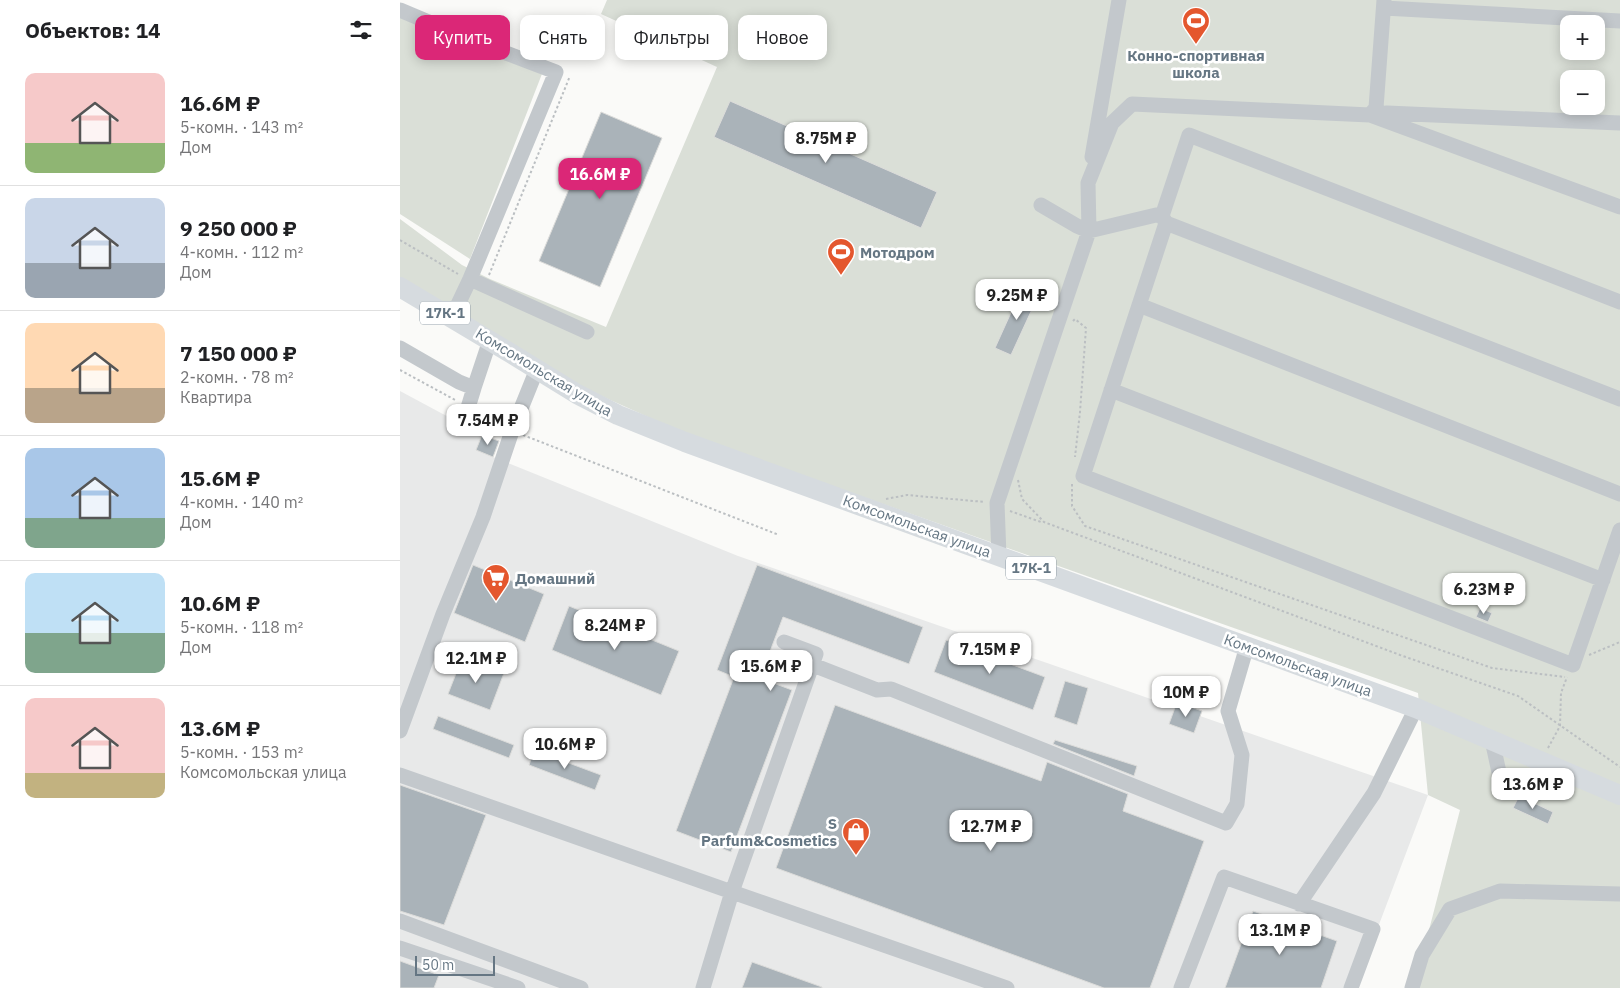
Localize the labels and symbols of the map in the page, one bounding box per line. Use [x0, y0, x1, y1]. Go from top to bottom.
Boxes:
sports icon: Конно-спортивная школа [1181, 6, 1211, 45]
place label: Конно-спортивная школа [1127, 46, 1265, 82]
pin: 8.75M ₽ [780, 121, 872, 164]
pin: 16.6M ₽ [554, 158, 646, 200]
sports icon: Мотодром [826, 237, 856, 276]
place label: Мотодром [860, 243, 935, 262]
pin: 9.25M ₽ [971, 278, 1063, 321]
road number: 17К-1 [420, 302, 470, 324]
street label: Комсомольская улица [472, 324, 616, 420]
pin: 7.54M ₽ [442, 404, 534, 446]
street label: Комсомольская улица [840, 490, 994, 562]
road number: 17К-1 [1006, 556, 1056, 580]
supermarket icon: Домашний [481, 563, 511, 602]
place label: Домашний [515, 569, 595, 588]
pin: 6.23M ₽ [1438, 572, 1530, 615]
pin: 8.24M ₽ [569, 608, 661, 651]
street label: Комсомольская улица [1221, 629, 1375, 701]
pin: 7.15M ₽ [944, 632, 1036, 675]
pin: 12.1M ₽ [430, 642, 522, 684]
pin: 15.6M ₽ [725, 650, 817, 692]
pin: 10M ₽ [1151, 676, 1221, 718]
pin: 10.6M ₽ [519, 728, 611, 770]
pin: 13.6M ₽ [1487, 768, 1579, 810]
pin: 12.7M ₽ [945, 810, 1037, 852]
place label: S Parfum&Cosmetics [701, 814, 837, 850]
shop icon: S Parfum&Cosmetics [841, 817, 871, 856]
pin: 13.1M ₽ [1234, 914, 1326, 956]
scale bar [415, 953, 495, 976]

